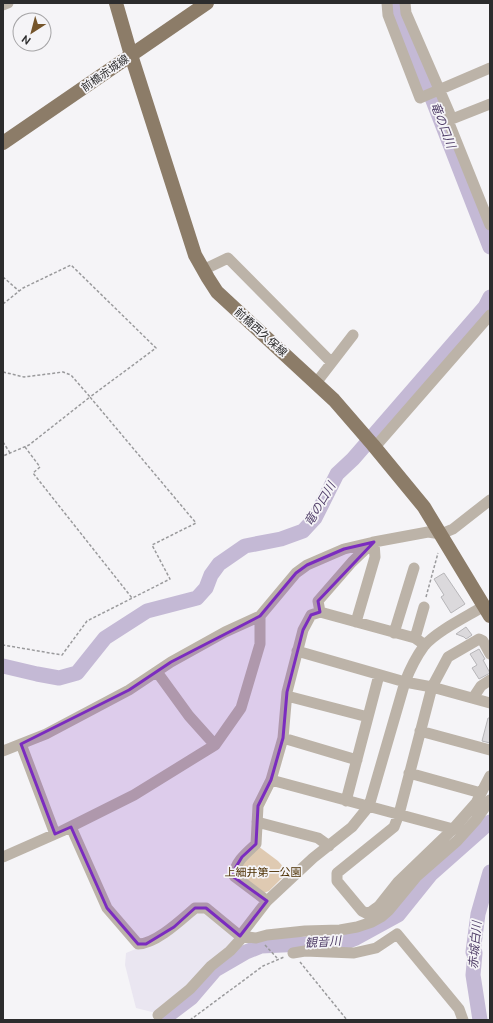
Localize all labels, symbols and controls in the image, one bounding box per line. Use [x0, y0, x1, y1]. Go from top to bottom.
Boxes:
north arrow [12, 12, 52, 52]
text: N [19, 33, 33, 47]
street label: 前橋赤城線 [79, 52, 131, 94]
water label: 竜の口川 [429, 100, 459, 151]
street label: 前橋西久保線 [232, 305, 290, 359]
water label: 竜の口川 [302, 478, 339, 528]
park label: 上細井第一公園 [225, 866, 302, 878]
water label: 赤城白川 [466, 918, 483, 969]
water label: 観音川 [305, 934, 343, 949]

